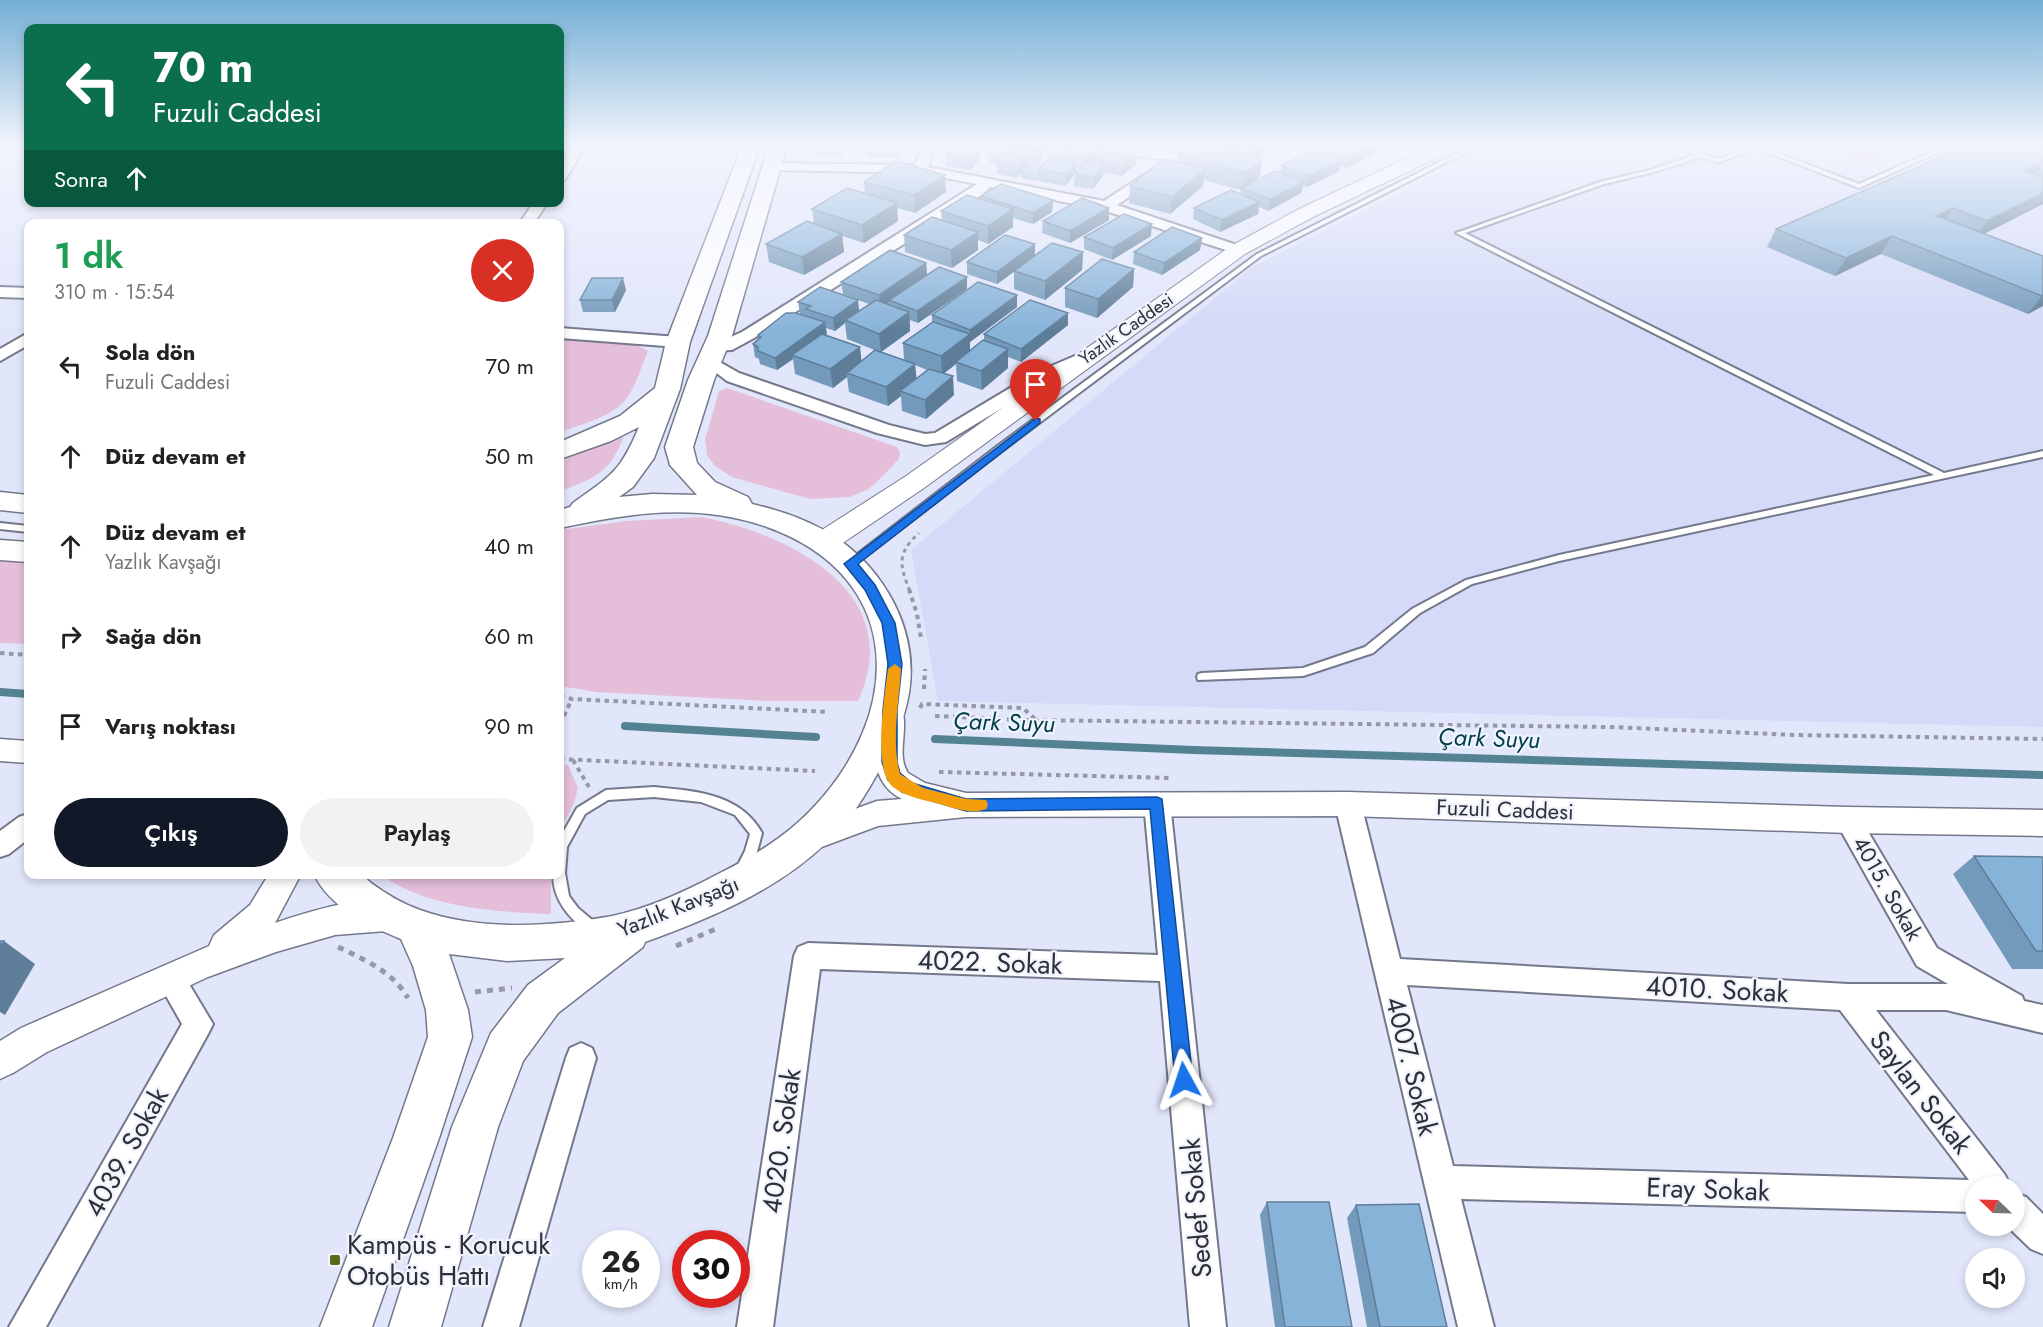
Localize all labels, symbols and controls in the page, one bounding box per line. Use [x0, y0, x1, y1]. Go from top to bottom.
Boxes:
text: 70 m [153, 37, 253, 98]
icon: left [54, 48, 132, 126]
text: Fuzuli Caddesi [153, 93, 322, 132]
icon: ahead [120, 162, 153, 195]
text: Sonra [54, 163, 108, 195]
text: 1 dk [54, 229, 123, 281]
button: close [471, 239, 534, 302]
text: 310 m · 15:54 [54, 278, 175, 307]
street label: Yazlık Caddesi [1073, 287, 1179, 371]
text: Sola dön [105, 336, 195, 368]
icon: left [54, 350, 87, 383]
text: 70 m [485, 350, 534, 382]
pin [1010, 359, 1061, 421]
text: Fuzuli Caddesi [105, 368, 230, 397]
icon: arrive [1019, 368, 1052, 401]
icon: ahead [54, 440, 87, 473]
text: Düz devam et [105, 440, 245, 472]
text: 50 m [485, 440, 534, 472]
text: Düz devam et [105, 516, 245, 548]
icon: ahead [54, 530, 87, 563]
text: 40 m [484, 530, 534, 562]
text: Yazlık Kavşağı [105, 548, 222, 577]
icon: right [54, 620, 87, 653]
text: Sağa dön [105, 620, 202, 652]
text: 60 m [484, 620, 534, 652]
water label: Çark Suyu [952, 703, 1056, 741]
icon: arrive [54, 710, 87, 743]
text: Varış noktası [105, 710, 236, 742]
text: 90 m [484, 710, 534, 742]
water label: Çark Suyu [1437, 719, 1541, 757]
street label: Fuzuli Caddesi [1436, 791, 1574, 827]
button: Çıkış [54, 798, 288, 867]
button: Paylaş [300, 798, 534, 867]
street label: 4015. Sokak [1845, 830, 1931, 946]
street label: Yazlık Kavşağı [613, 867, 743, 945]
street label: 4022. Sokak [917, 940, 1063, 984]
street label: 4010. Sokak [1645, 966, 1789, 1012]
street label: 4007. Sokak [1376, 992, 1448, 1140]
street label: Saylan Sokak [1860, 1022, 1982, 1162]
position arrow [1152, 1048, 1216, 1112]
street label: 4020. Sokak [752, 1066, 810, 1216]
street label: 4039. Sokak [74, 1080, 178, 1224]
street label: Sedef Sokak [1170, 1136, 1222, 1279]
street label: Eray Sokak [1646, 1167, 1770, 1211]
north arrow [1965, 1176, 2025, 1236]
map controls [1965, 1176, 2025, 1308]
place label: Kampüs - Korucuk Otobüs Hattı [347, 1225, 550, 1295]
speed limit sign: 30 [672, 1230, 750, 1308]
text: 26 [601, 1240, 641, 1283]
button: sound [1965, 1248, 2025, 1308]
marker: Kampüs - Korucuk Otobüs Hattı [328, 1253, 342, 1267]
text: km/h [604, 1273, 638, 1295]

